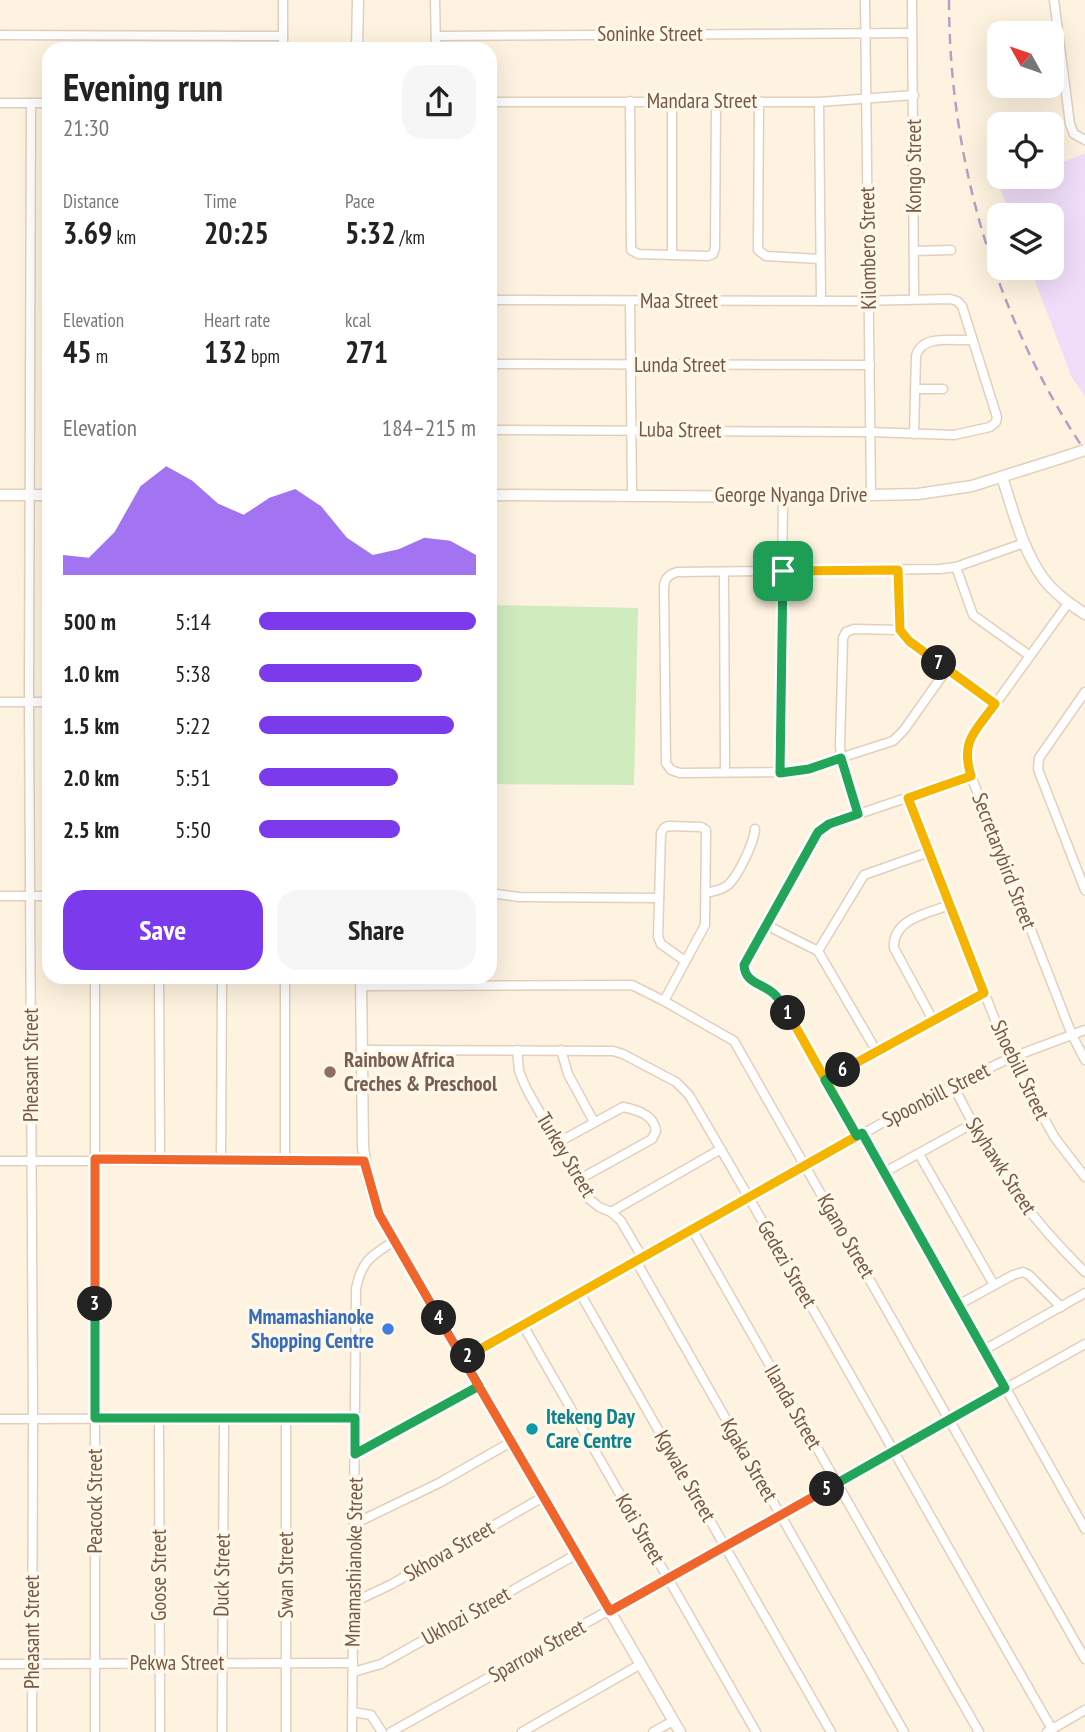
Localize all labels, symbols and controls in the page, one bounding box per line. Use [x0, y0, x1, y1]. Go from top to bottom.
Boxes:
street label: Soninke Street [597, 20, 703, 47]
north arrow [987, 21, 1064, 98]
map controls [987, 21, 1064, 280]
text: Evening run [63, 62, 223, 111]
button: share [402, 65, 476, 139]
street label: Mandara Street [647, 87, 758, 114]
button: locate [987, 112, 1064, 189]
text: 21:30 [63, 113, 109, 142]
street label: Kongo Street [900, 119, 927, 213]
street label: Kilombero Street [853, 186, 882, 310]
text: Distance [63, 189, 119, 213]
text: Time [204, 189, 237, 213]
text: Pace [345, 189, 375, 213]
button: layers [987, 203, 1064, 280]
text: 3.69 [63, 213, 112, 252]
text: 20:25 [204, 213, 269, 252]
text: 5:32 [345, 213, 396, 252]
text: km [112, 225, 136, 249]
text: /km [396, 225, 425, 249]
street label: Maa Street [640, 287, 718, 314]
text: Elevation [63, 308, 124, 332]
text: Heart rate [204, 308, 270, 332]
text: kcal [345, 308, 371, 332]
text: 45 [63, 332, 92, 371]
text: 132 [204, 332, 247, 371]
text: 271 [345, 332, 388, 371]
text: m [92, 344, 108, 368]
text: bpm [247, 344, 280, 368]
street label: Lunda Street [634, 351, 726, 378]
text: Elevation [63, 413, 137, 442]
text: 184–215 m [382, 413, 476, 442]
street label: Luba Street [638, 415, 722, 444]
street label: George Nyanga Drive [715, 481, 867, 508]
pin [753, 541, 813, 601]
icon: arrive [764, 552, 802, 590]
text: 500 m [63, 607, 116, 636]
text: 5:14 [175, 607, 211, 636]
pin: 7 [922, 646, 956, 680]
text: 7 [934, 650, 943, 674]
text: 1.0 km [63, 659, 119, 688]
text: 5:38 [175, 659, 211, 688]
text: 1.5 km [63, 711, 119, 740]
text: 5:22 [175, 711, 211, 740]
text: 2.0 km [63, 763, 119, 792]
text: 5:51 [175, 763, 211, 792]
street label: Secretarybird Street [966, 789, 1043, 933]
text: 2.5 km [63, 815, 119, 844]
text: 5:50 [175, 815, 211, 844]
button: Save [63, 890, 263, 970]
button: Share [277, 890, 476, 970]
pin: 1 [770, 996, 806, 1030]
text: 1 [783, 1000, 792, 1024]
street label: Pheasant Street [17, 1008, 44, 1122]
street label: Shoebill Street [985, 1016, 1056, 1124]
place label: Rainbow Africa Creches & Preschool [344, 1046, 498, 1097]
pin: 6 [826, 1052, 860, 1088]
street label: Spoonbill Street [878, 1056, 994, 1133]
text: 6 [838, 1057, 847, 1081]
marker: Rainbow Africa Creches & Preschool [322, 1064, 338, 1080]
street label: Turkey Street [531, 1108, 602, 1202]
street label: Skyhawk Street [960, 1112, 1043, 1220]
street label: Kgano Street [811, 1189, 882, 1283]
street label: Gedezi Street [752, 1215, 823, 1313]
pin: 3 [78, 1286, 112, 1322]
text: 3 [90, 1291, 99, 1315]
pin: 4 [422, 1300, 457, 1336]
place label: Mmamashianoke Shopping Centre [248, 1303, 374, 1354]
text: 4 [434, 1305, 443, 1329]
marker: Mmamashianoke Shopping Centre [380, 1321, 396, 1337]
pin: 2 [450, 1338, 486, 1374]
text: 2 [463, 1343, 472, 1367]
street label: Ilanda Street [759, 1360, 828, 1454]
place label: Itekeng Day Care Centre [546, 1403, 635, 1454]
street label: Kgaka Street [715, 1413, 784, 1506]
marker: Itekeng Day Care Centre [524, 1421, 540, 1437]
street label: Kgwale Street [649, 1425, 722, 1526]
street label: Peacock Street [81, 1448, 108, 1554]
pin: 5 [810, 1472, 844, 1506]
text: 5 [822, 1476, 831, 1500]
street label: Mmamashianoke Street [339, 1477, 368, 1647]
street label: Koti Street [610, 1489, 671, 1569]
street label: Skhova Street [399, 1514, 499, 1587]
street label: Goose Street [145, 1529, 172, 1621]
street label: Swan Street [272, 1531, 299, 1618]
street label: Duck Street [207, 1533, 236, 1617]
street label: Pheasant Street [18, 1575, 45, 1689]
street label: Ukhozi Street [417, 1580, 515, 1651]
street label: Sparrow Street [483, 1613, 590, 1688]
street label: Pekwa Street [130, 1649, 224, 1676]

